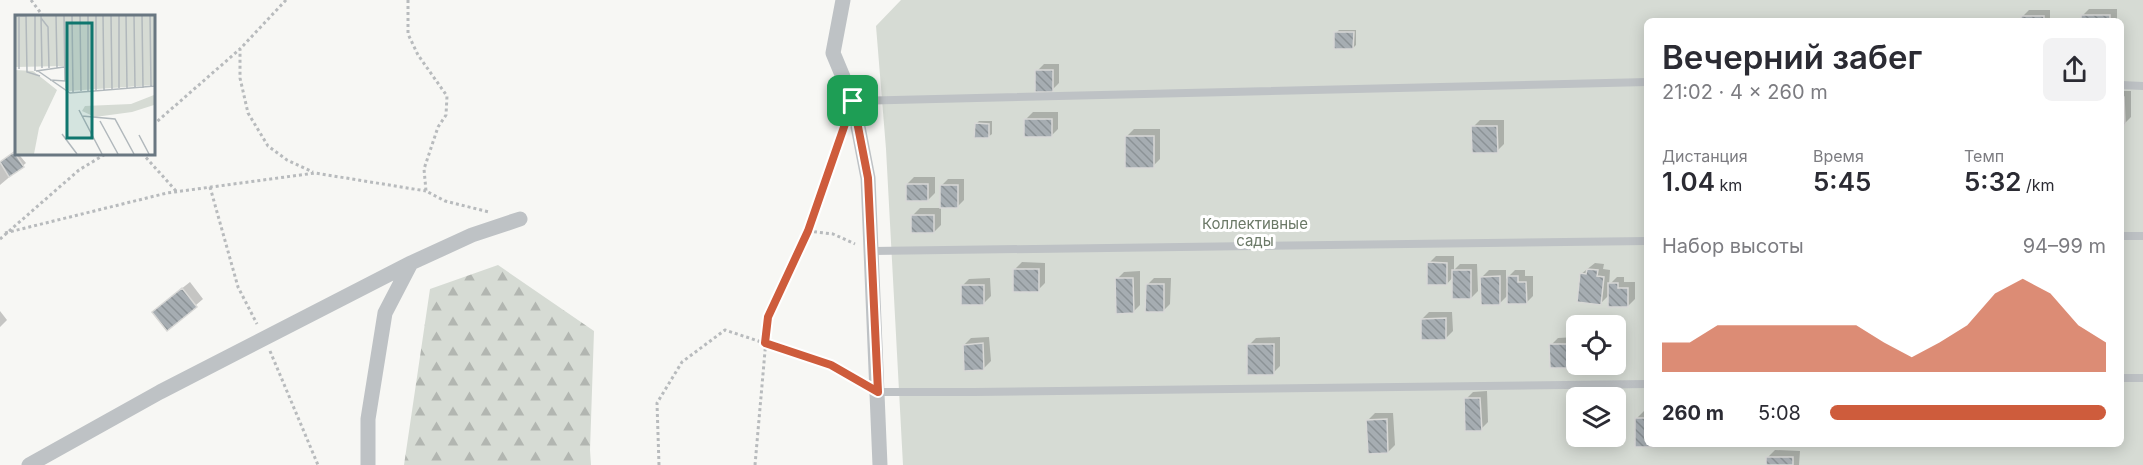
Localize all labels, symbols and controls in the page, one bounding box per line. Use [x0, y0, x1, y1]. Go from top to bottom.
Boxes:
inset map [15, 15, 154, 154]
text: Вечерний забег [1662, 37, 1922, 77]
button: share [2043, 38, 2106, 101]
pin [827, 75, 878, 126]
text: 21:02 · 4 × 260 m [1662, 80, 1828, 104]
icon: arrive [836, 84, 869, 117]
text: Дистанция [1662, 146, 1748, 166]
text: Время [1813, 146, 1864, 166]
text: Темп [1964, 146, 2004, 166]
text: 1.04 [1662, 166, 1715, 197]
text: 5:45 [1813, 166, 1871, 197]
text: 5:32 [1964, 166, 2021, 197]
text: km [1715, 175, 1742, 195]
text: /km [2021, 175, 2054, 195]
park label: Коллективные сады [1202, 214, 1308, 250]
text: Набор высоты [1662, 234, 1804, 258]
text: 94–99 m [2023, 234, 2106, 258]
map controls [1566, 315, 1626, 447]
button: locate [1566, 315, 1626, 375]
button: layers [1566, 387, 1626, 447]
text: 260 m [1662, 401, 1724, 425]
text: 5:08 [1758, 401, 1801, 425]

